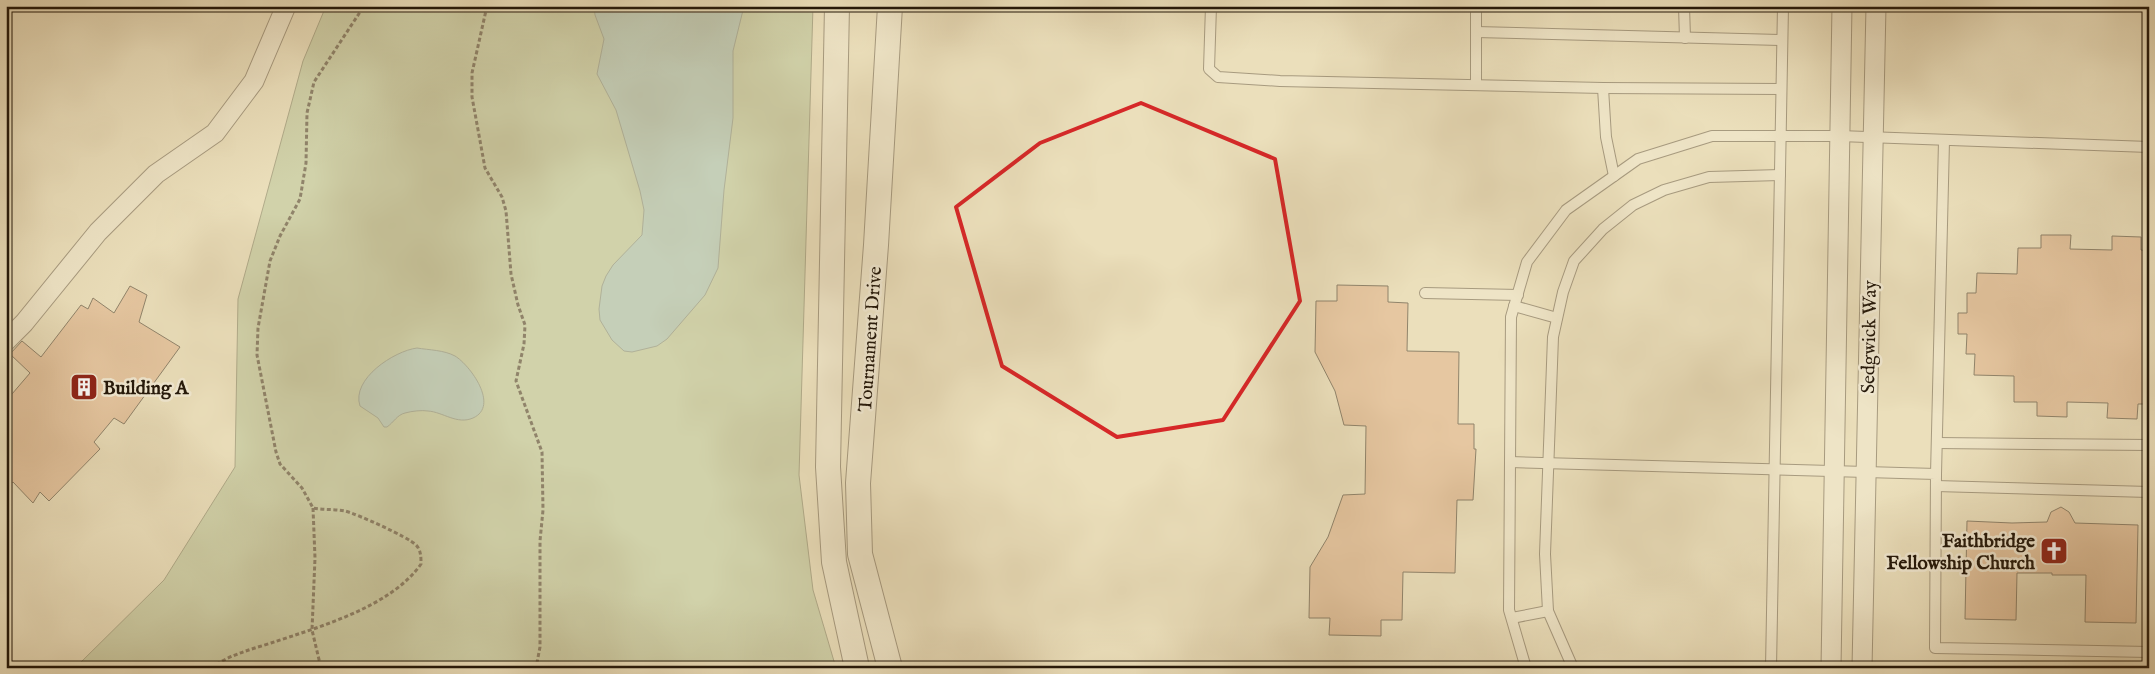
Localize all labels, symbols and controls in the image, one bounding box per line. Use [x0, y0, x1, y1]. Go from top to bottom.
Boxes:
street label: Tournament Drive [854, 265, 888, 413]
street label: Sedgwick Way [1857, 279, 1883, 394]
building icon: Building A [69, 372, 99, 402]
place label: Building A [103, 377, 189, 401]
place label: Faithbridge Fellowship Church [1887, 530, 2036, 576]
church icon: Faithbridge Fellowship Church [2039, 536, 2069, 566]

